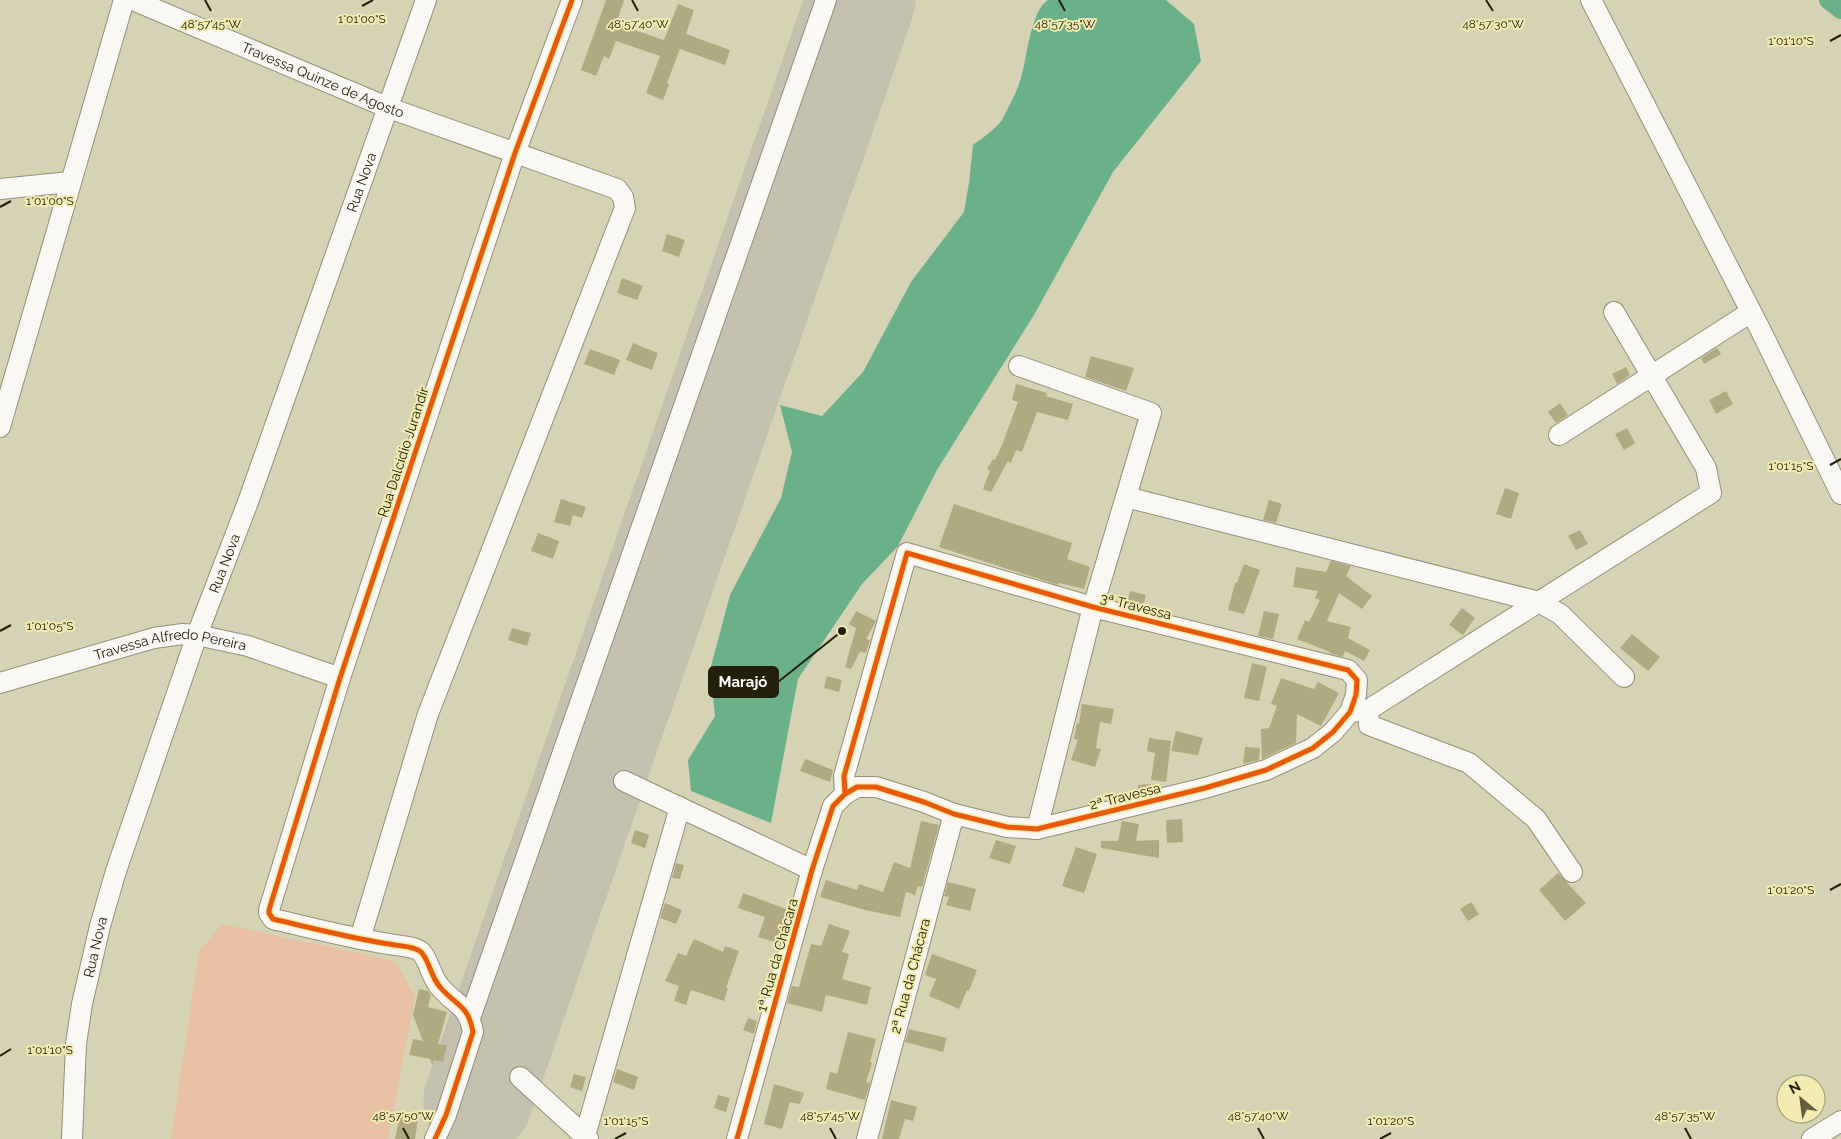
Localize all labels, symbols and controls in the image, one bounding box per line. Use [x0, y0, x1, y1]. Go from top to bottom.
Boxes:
text: 1°01'00"S [338, 12, 386, 26]
text: 48°57'45"W [181, 17, 242, 31]
text: 48°57'40"W [608, 17, 669, 31]
text: 48°57'35"W [1035, 17, 1096, 31]
text: 48°57'30"W [1462, 17, 1524, 31]
text: 1°01'10"S [1768, 34, 1814, 48]
street label: Travessa Quinze de Agosto [239, 39, 406, 121]
street label: Rua Nova [343, 150, 379, 214]
text: 1°01'00"S [26, 194, 74, 208]
street label: Rua Dalcídio Jurandir [374, 385, 432, 519]
text: 1°01'15"S [1769, 459, 1813, 473]
street label: Rua Nova [206, 532, 243, 595]
street label: 3ª Travessa [1099, 589, 1173, 623]
text: 1°01'05"S [26, 619, 74, 633]
street label: Travessa Alfredo Pereira [92, 626, 248, 663]
callout: Marajó [709, 667, 778, 697]
text: Marajó [719, 673, 767, 691]
street label: 2ª Travessa [1088, 779, 1162, 813]
text: 1°01'20"S [1768, 883, 1814, 897]
street label: 1ª Rua da Chácara [753, 896, 801, 1014]
street label: Rua Nova [80, 915, 110, 979]
street label: 2ª Rua da Chácara [887, 917, 933, 1035]
text: 1°01'10"S [27, 1043, 73, 1057]
north arrow [1776, 1074, 1826, 1124]
text: N [1786, 1078, 1803, 1097]
text: 48°57'50"W [372, 1109, 434, 1123]
text: 48°57'45"W [800, 1109, 861, 1123]
text: 48°57'40"W [1228, 1109, 1289, 1123]
text: 48°57'35"W [1655, 1109, 1716, 1123]
text: 1°01'15"S [604, 1114, 648, 1128]
text: 1°01'20"S [1368, 1114, 1414, 1128]

